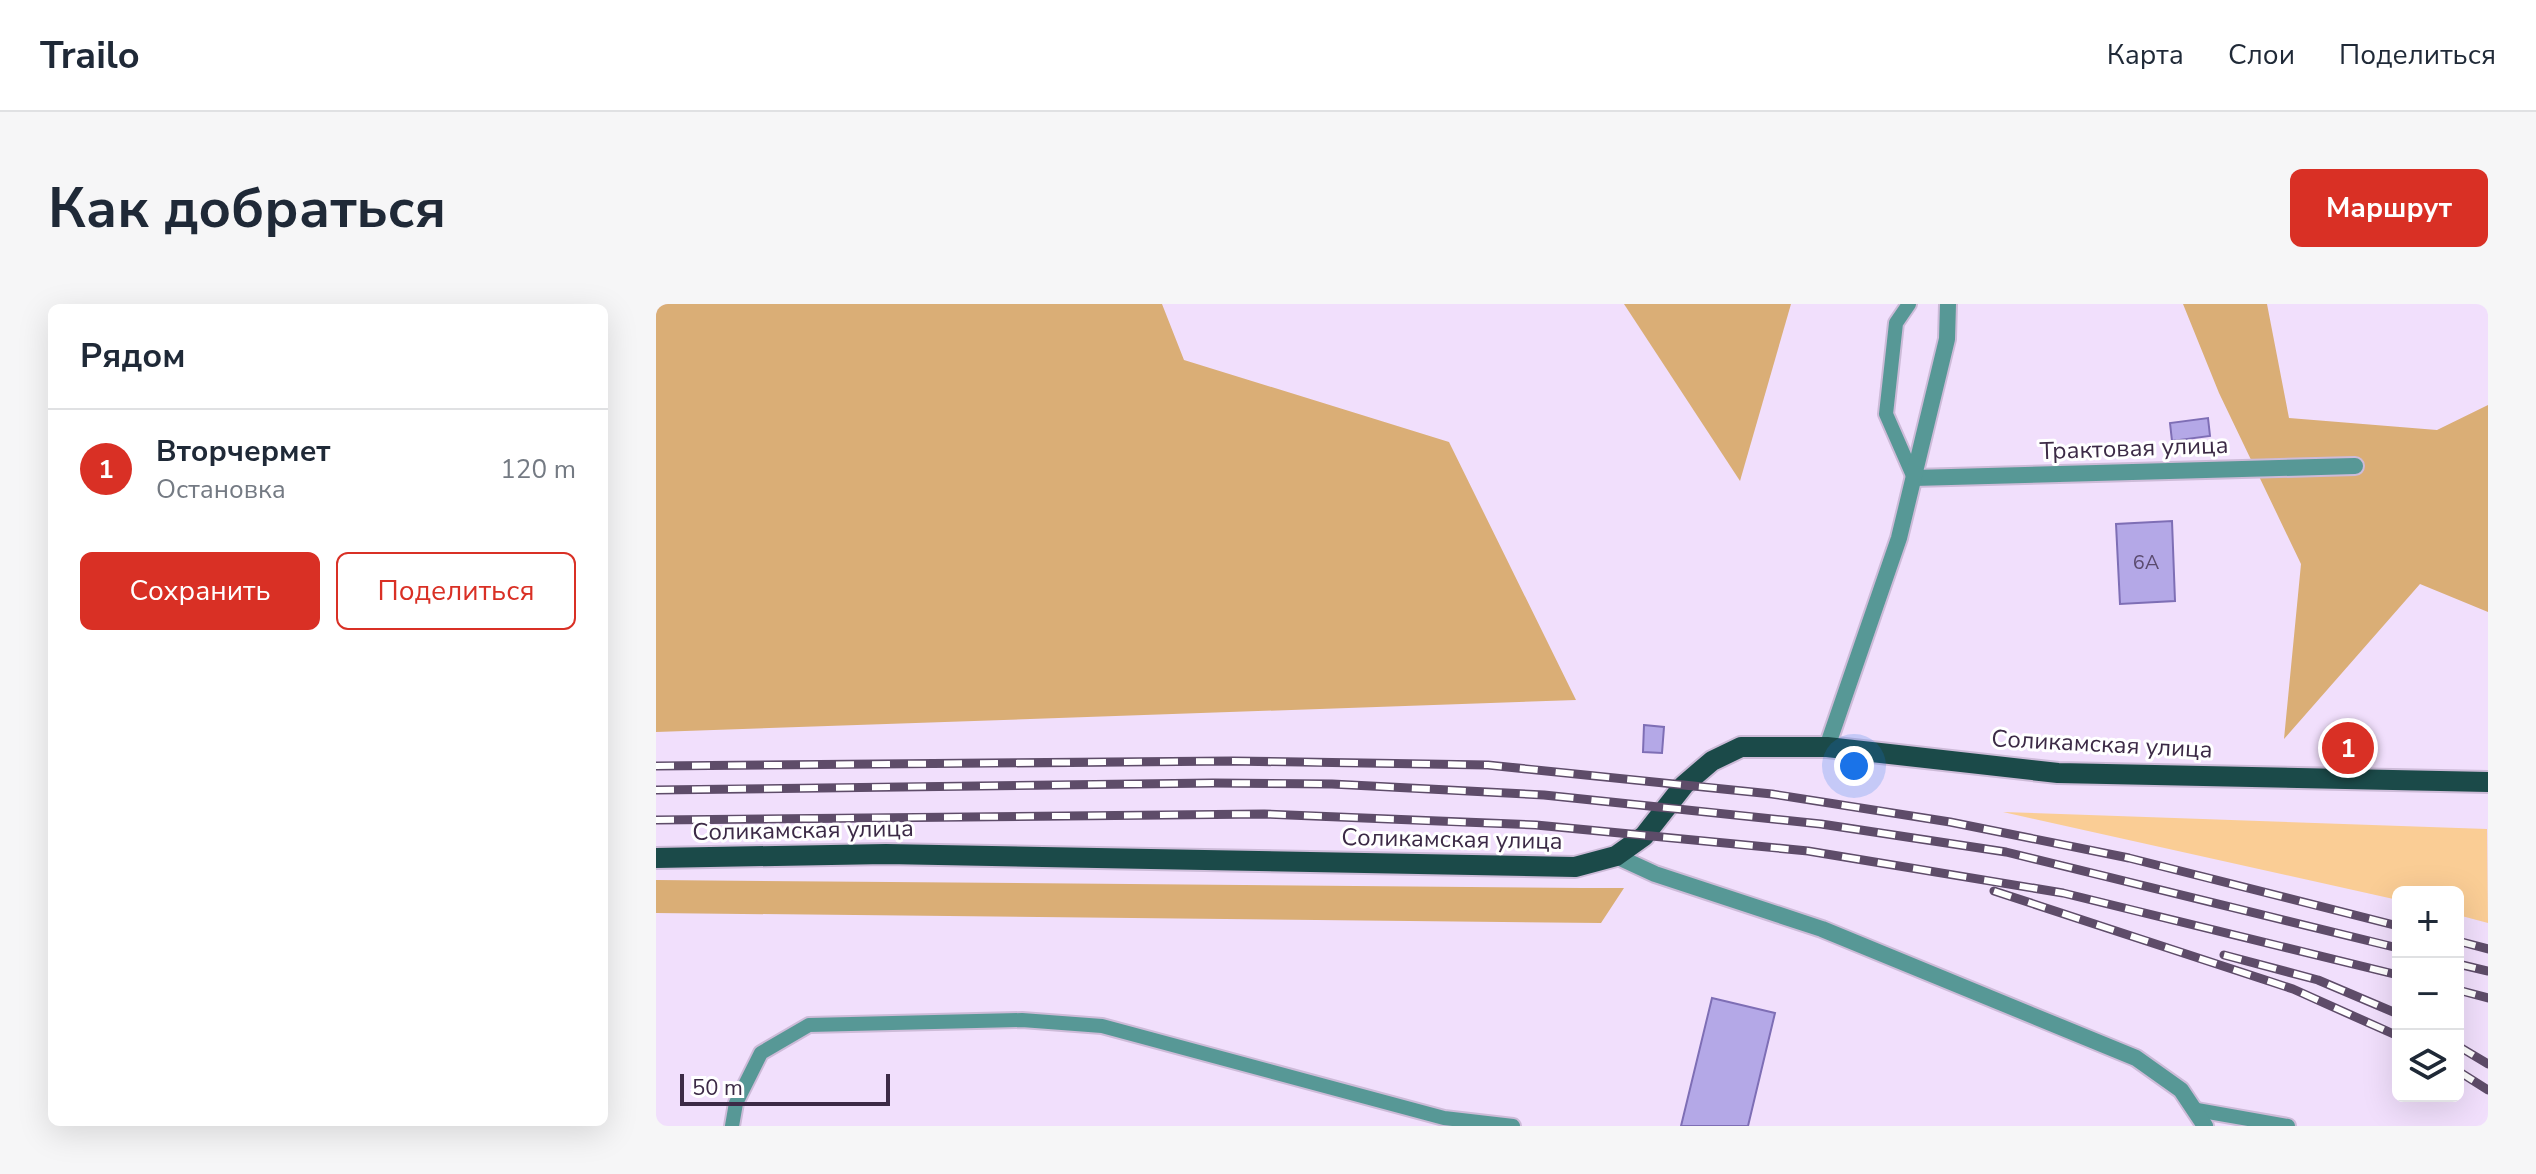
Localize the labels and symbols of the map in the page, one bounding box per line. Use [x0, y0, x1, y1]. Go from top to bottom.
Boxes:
street label: Трактовая улица [2039, 429, 2229, 467]
house number: 6А [2133, 549, 2160, 576]
pin: 1 [2322, 718, 2374, 778]
street label: Соликамская улица [1991, 722, 2213, 766]
your location [1834, 746, 1874, 786]
street label: Соликамская улица [692, 812, 914, 848]
street label: Соликамская улица [1341, 821, 1563, 857]
scale bar [680, 1070, 890, 1106]

